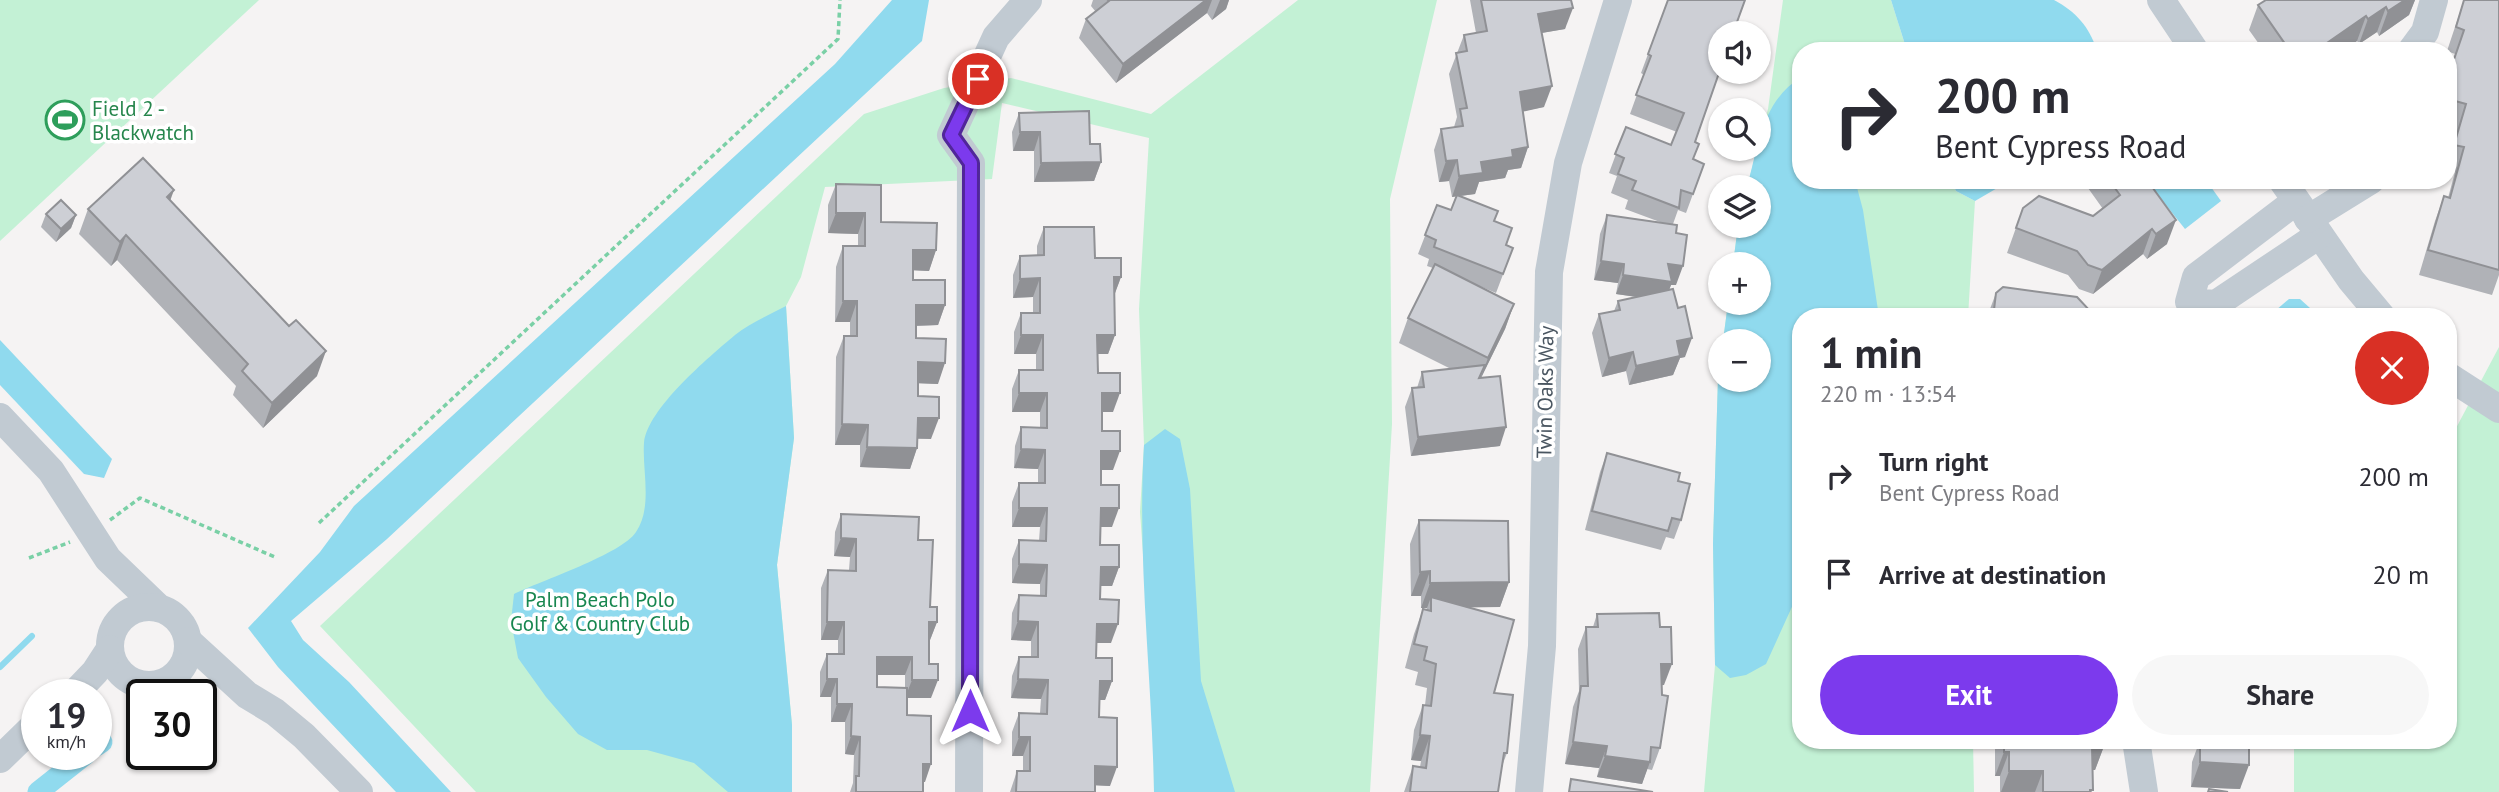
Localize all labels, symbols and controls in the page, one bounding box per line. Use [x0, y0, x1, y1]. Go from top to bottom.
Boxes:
map controls [1708, 21, 1771, 392]
button: sound [1708, 21, 1771, 84]
pin [948, 49, 1008, 109]
icon: arrive [959, 60, 997, 98]
text: 200 m [1935, 63, 2070, 127]
icon: right [1820, 70, 1911, 161]
place label: Field 2 - Blackwatch [92, 95, 194, 146]
button: search [1708, 98, 1771, 161]
sports icon: Field 2 - Blackwatch [44, 99, 86, 141]
text: Bent Cypress Road [1935, 125, 2186, 167]
button: layers [1708, 175, 1771, 238]
button: + [1708, 252, 1771, 315]
street label: Twin Oaks Way [1530, 325, 1560, 459]
text: 1 min [1820, 325, 1922, 380]
button: − [1708, 329, 1771, 392]
button: close [2355, 331, 2429, 405]
text: 220 m · 13:54 [1820, 379, 1956, 408]
text: Turn right [1879, 445, 1988, 478]
icon: right [1820, 457, 1858, 495]
text: 200 m [2358, 460, 2429, 493]
text: Bent Cypress Road [1879, 478, 2060, 507]
icon: arrive [1820, 555, 1858, 593]
text: Arrive at destination [1879, 558, 2106, 591]
text: 20 m [2373, 558, 2429, 591]
park label: Palm Beach Polo Golf & Country Club [510, 586, 690, 637]
button: Exit [1820, 655, 2118, 735]
button: Share [2132, 655, 2429, 735]
position arrow [933, 674, 1007, 748]
speed limit sign: 30 [126, 679, 217, 770]
text: 19 [47, 692, 86, 738]
text: km/h [47, 730, 86, 753]

